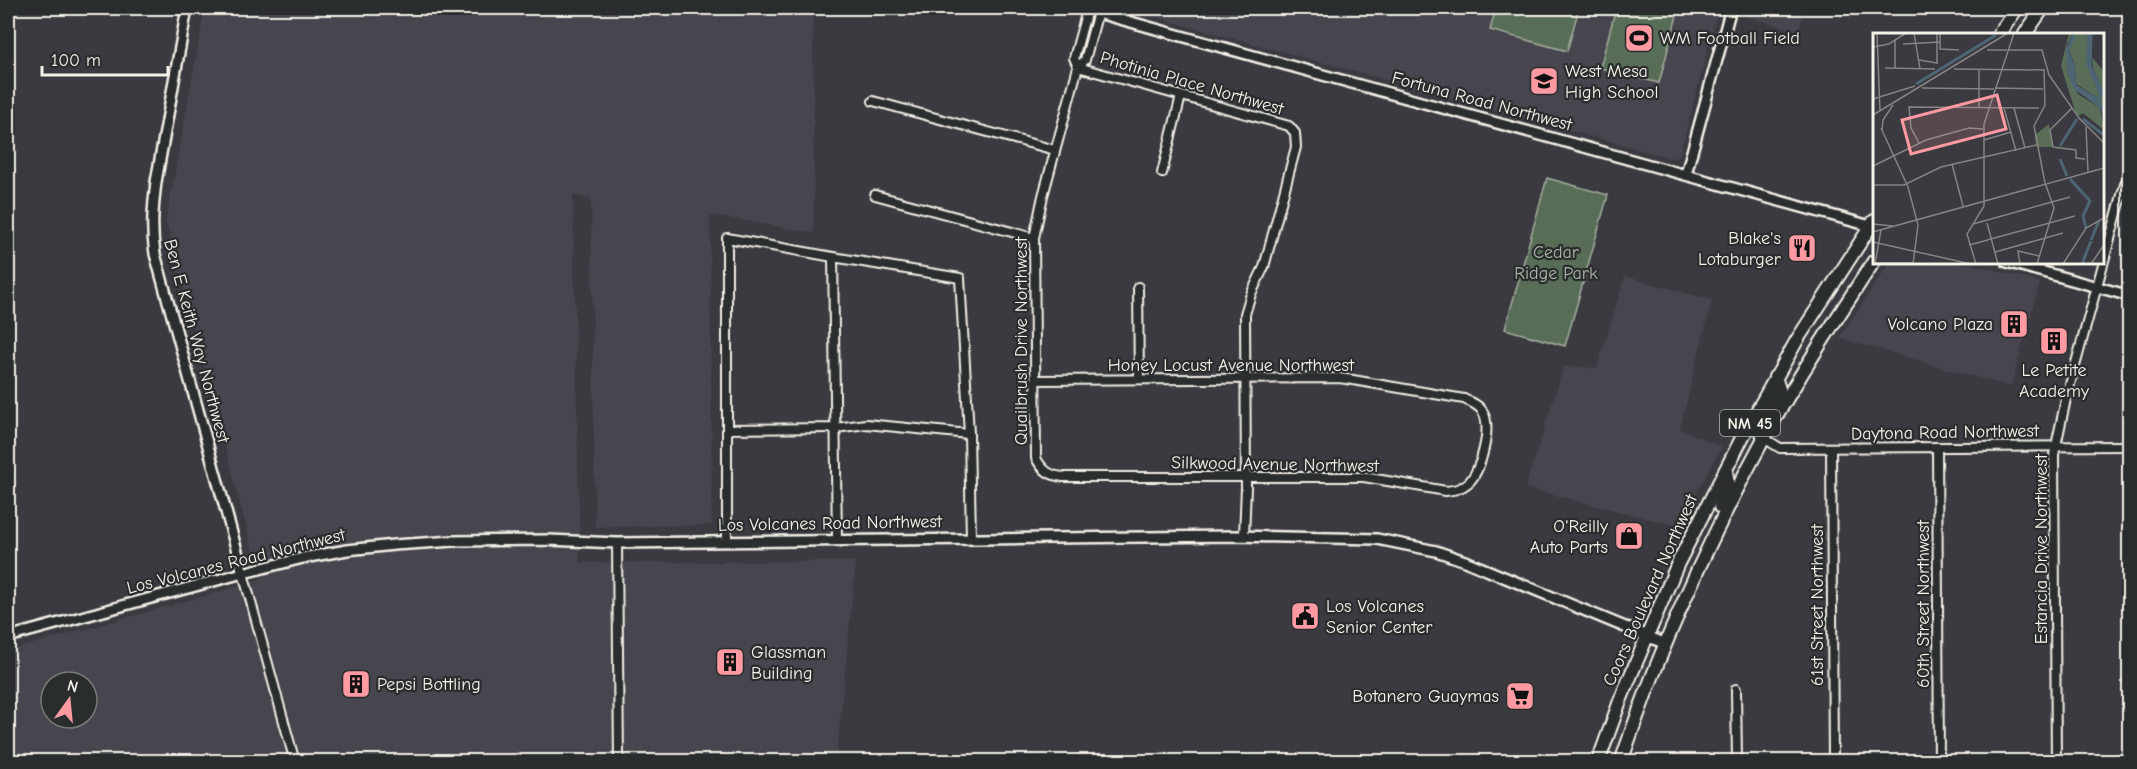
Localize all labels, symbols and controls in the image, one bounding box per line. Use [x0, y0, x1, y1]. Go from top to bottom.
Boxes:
sports icon: WM Football Field [1623, 22, 1655, 54]
place label: WM Football Field [1660, 28, 1800, 49]
inset map [1873, 33, 2104, 264]
scale bar [42, 39, 168, 77]
street label: Photinia Place Northwest [1098, 47, 1287, 120]
text: 100 m [51, 50, 101, 71]
place label: West Mesa High School [1565, 61, 1659, 103]
school or university icon: West Mesa High School [1528, 65, 1560, 97]
street label: Fortuna Road Northwest [1389, 67, 1575, 136]
place label: Blake's Lotaburger [1698, 228, 1782, 270]
restaurant icon: Blake's Lotaburger [1786, 232, 1818, 264]
street label: Quailbrush Drive Northwest [1011, 236, 1032, 445]
street label: Ben E Keith Way Northwest [159, 237, 234, 446]
park label: Cedar Ridge Park [1514, 242, 1598, 284]
building icon: Volcano Plaza [1998, 308, 2030, 340]
place label: Volcano Plaza [1888, 314, 1993, 335]
building icon: Le Petite Academy [2038, 325, 2070, 357]
street label: Honey Locust Avenue Northwest [1108, 355, 1355, 376]
place label: Le Petite Academy [2019, 360, 2090, 402]
road number: NM 45 [1720, 410, 1780, 436]
street label: Daytona Road Northwest [1851, 420, 2040, 445]
street label: Silkwood Avenue Northwest [1171, 452, 1380, 477]
street label: Estancia Drive Northwest [2031, 453, 2052, 644]
street label: Coors Boulevard Northwest [1599, 490, 1703, 689]
street label: Los Volcanes Road Northwest [718, 511, 943, 536]
place label: O'Reilly Auto Parts [1530, 516, 1609, 558]
street label: 60th Street Northwest [1913, 519, 1934, 688]
shop icon: O'Reilly Auto Parts [1613, 520, 1645, 552]
street label: 61st Street Northwest [1807, 523, 1828, 686]
street label: Los Volcanes Road Northwest [125, 524, 348, 599]
place label: Los Volcanes Senior Center [1326, 596, 1433, 638]
public building icon: Los Volcanes Senior Center [1289, 600, 1321, 632]
place label: Glassman Building [751, 642, 826, 684]
building icon: Glassman Building [714, 646, 746, 678]
building icon: Pepsi Bottling [340, 668, 372, 700]
north arrow [39, 670, 99, 730]
place label: Pepsi Bottling [377, 674, 481, 695]
text: N [65, 676, 80, 697]
supermarket icon: Botanero Guaymas [1504, 680, 1536, 712]
place label: Botanero Guaymas [1352, 686, 1499, 707]

